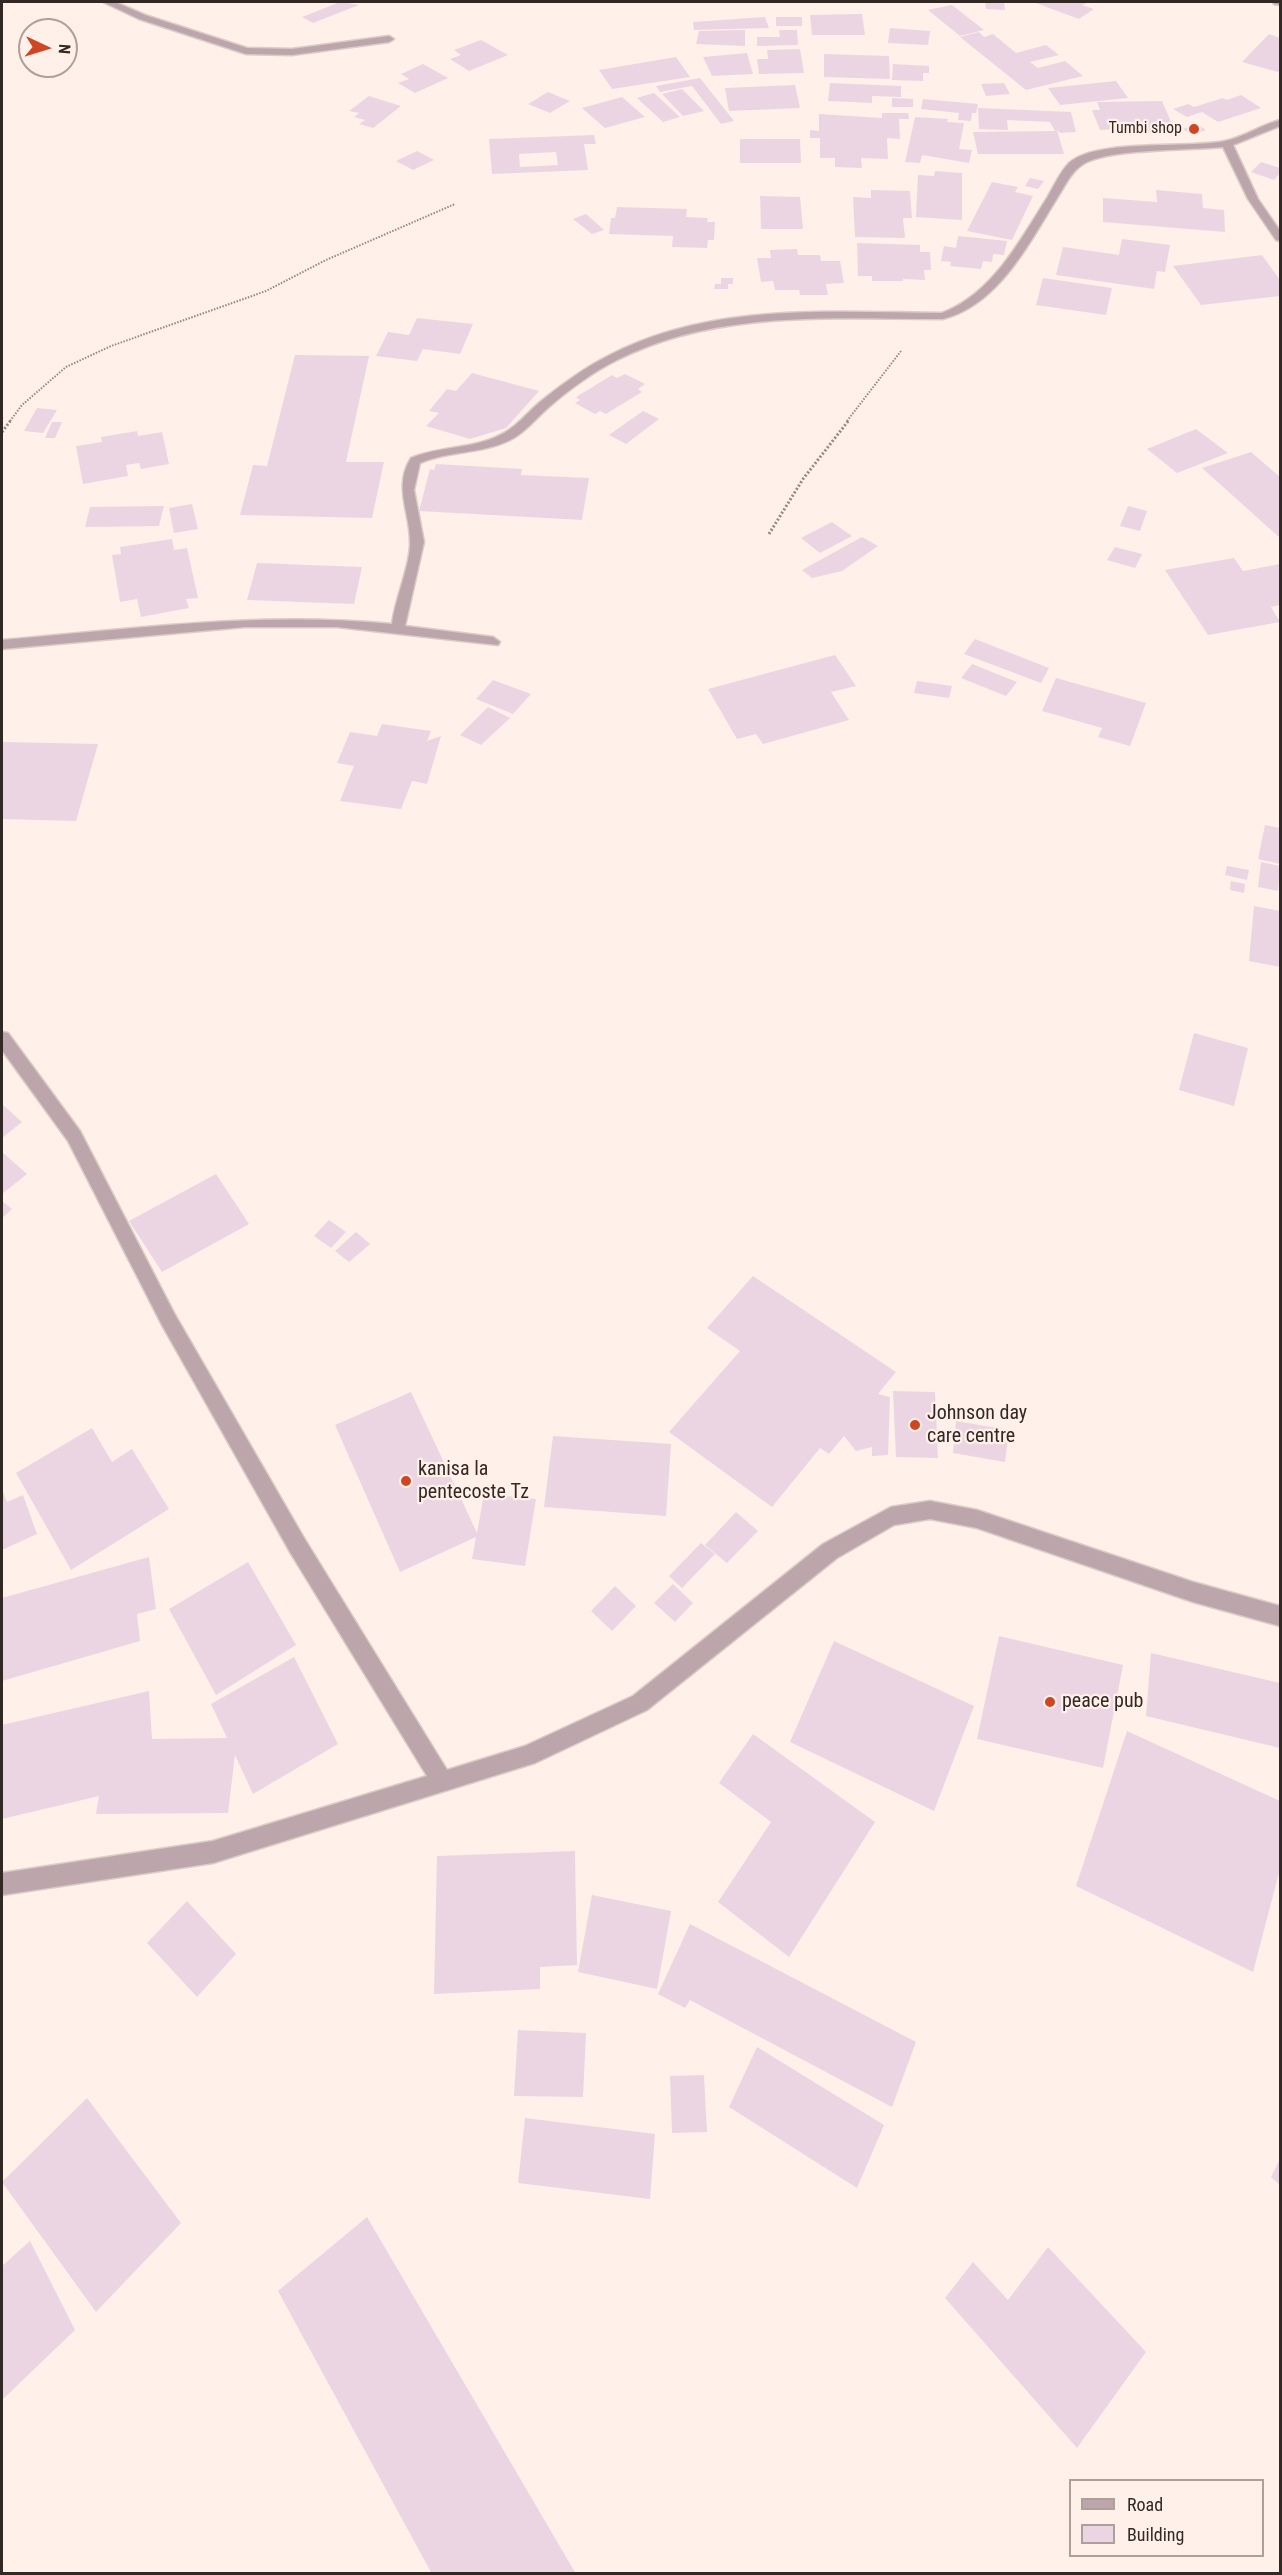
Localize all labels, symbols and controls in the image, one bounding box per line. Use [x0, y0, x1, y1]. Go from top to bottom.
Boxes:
north arrow [18, 18, 78, 78]
text: N [55, 44, 74, 55]
place label: Tumbi shop [1108, 119, 1182, 139]
marker: Tumbi shop [1187, 122, 1201, 136]
place label: Johnson day care centre [927, 1402, 1027, 1449]
marker: Johnson day care centre [908, 1418, 922, 1432]
place label: kanisa la pentecoste Tz [418, 1458, 529, 1505]
marker: kanisa la pentecoste Tz [399, 1474, 413, 1488]
place label: peace pub [1062, 1690, 1143, 1714]
marker: peace pub [1043, 1695, 1057, 1709]
legend [1069, 2479, 1264, 2557]
text: Road [1127, 2494, 1163, 2515]
text: Building [1127, 2524, 1184, 2545]

